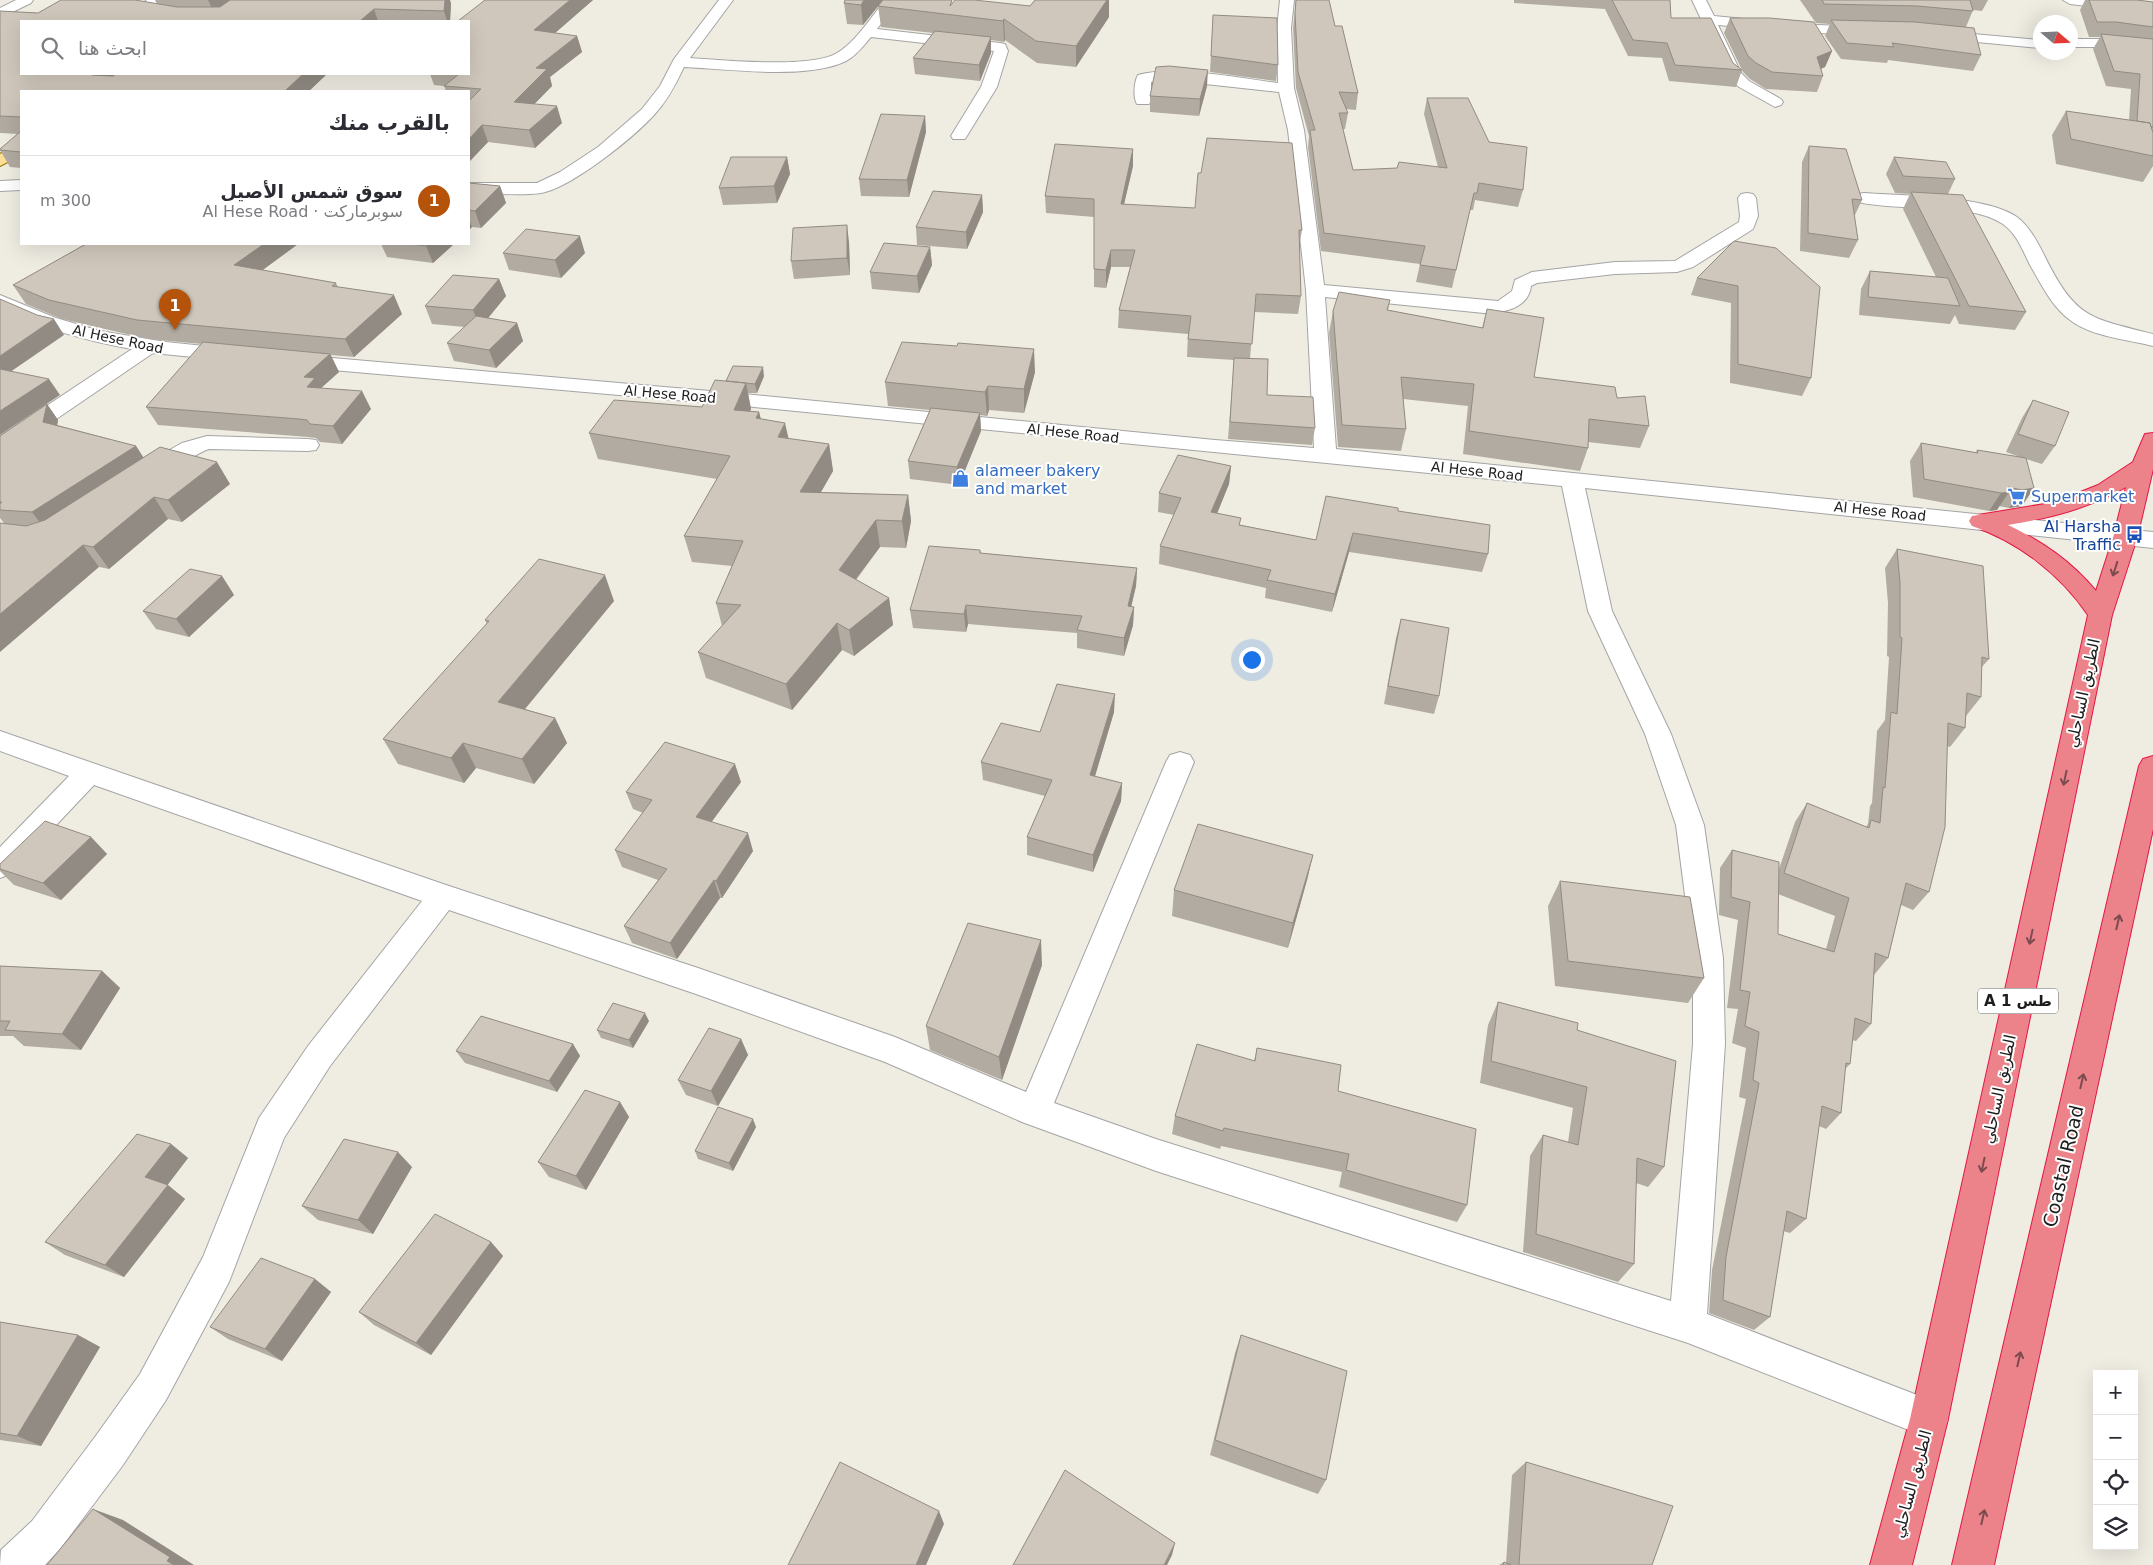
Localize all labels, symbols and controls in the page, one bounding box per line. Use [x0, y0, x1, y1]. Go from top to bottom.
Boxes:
north arrow [2033, 15, 2078, 60]
search box [20, 20, 470, 75]
icon: search [38, 34, 66, 62]
text: ابحث هنا [78, 37, 147, 59]
text: بالقرب منك [329, 111, 450, 135]
text: سوق شمس الأصيل [220, 180, 403, 202]
text: 300 m [40, 191, 91, 210]
text: 1 [428, 191, 440, 210]
text: سوبرماركت · Al Hese Road [203, 202, 403, 221]
pin: 1 [159, 289, 191, 330]
street label: Al Hese Road [71, 322, 165, 356]
street label: Al Hese Road [623, 382, 717, 406]
street label: Al Hese Road [1026, 420, 1120, 446]
street label: Al Hese Road [1430, 458, 1524, 484]
place label: alameer bakery and market [975, 461, 1101, 498]
shop icon: alameer bakery and market [951, 469, 971, 489]
supermarket icon: Supermarket [2007, 486, 2027, 506]
place label: Supermarket [2031, 487, 2134, 506]
street label: Al Hese Road [1833, 498, 1927, 524]
place label: Al Harsha Traffic [2044, 517, 2121, 554]
bus stop icon: Al Harsha Traffic [2125, 525, 2145, 545]
one-way arrow [2110, 561, 2119, 577]
street label: الطريق الساحلي [2062, 637, 2105, 750]
your location [1239, 647, 1265, 673]
one-way arrow [2060, 770, 2069, 786]
one-way arrow [2114, 915, 2123, 931]
one-way arrow [2026, 929, 2035, 945]
road number: A 1 طس [1978, 988, 2058, 1014]
street label: الطريق الساحلي [1978, 1033, 2021, 1146]
one-way arrow [2078, 1073, 2087, 1089]
street label: Coastal Road [2038, 1103, 2088, 1229]
one-way arrow [1978, 1156, 1987, 1172]
one-way arrow [2015, 1351, 2024, 1367]
map controls [2093, 1370, 2138, 1550]
button: + [2093, 1370, 2138, 1415]
button: − [2093, 1415, 2138, 1460]
street label: الطريق الساحلي [1888, 1428, 1937, 1540]
button: locate [2093, 1460, 2138, 1505]
button: layers [2093, 1505, 2138, 1550]
one-way arrow [1979, 1510, 1989, 1526]

